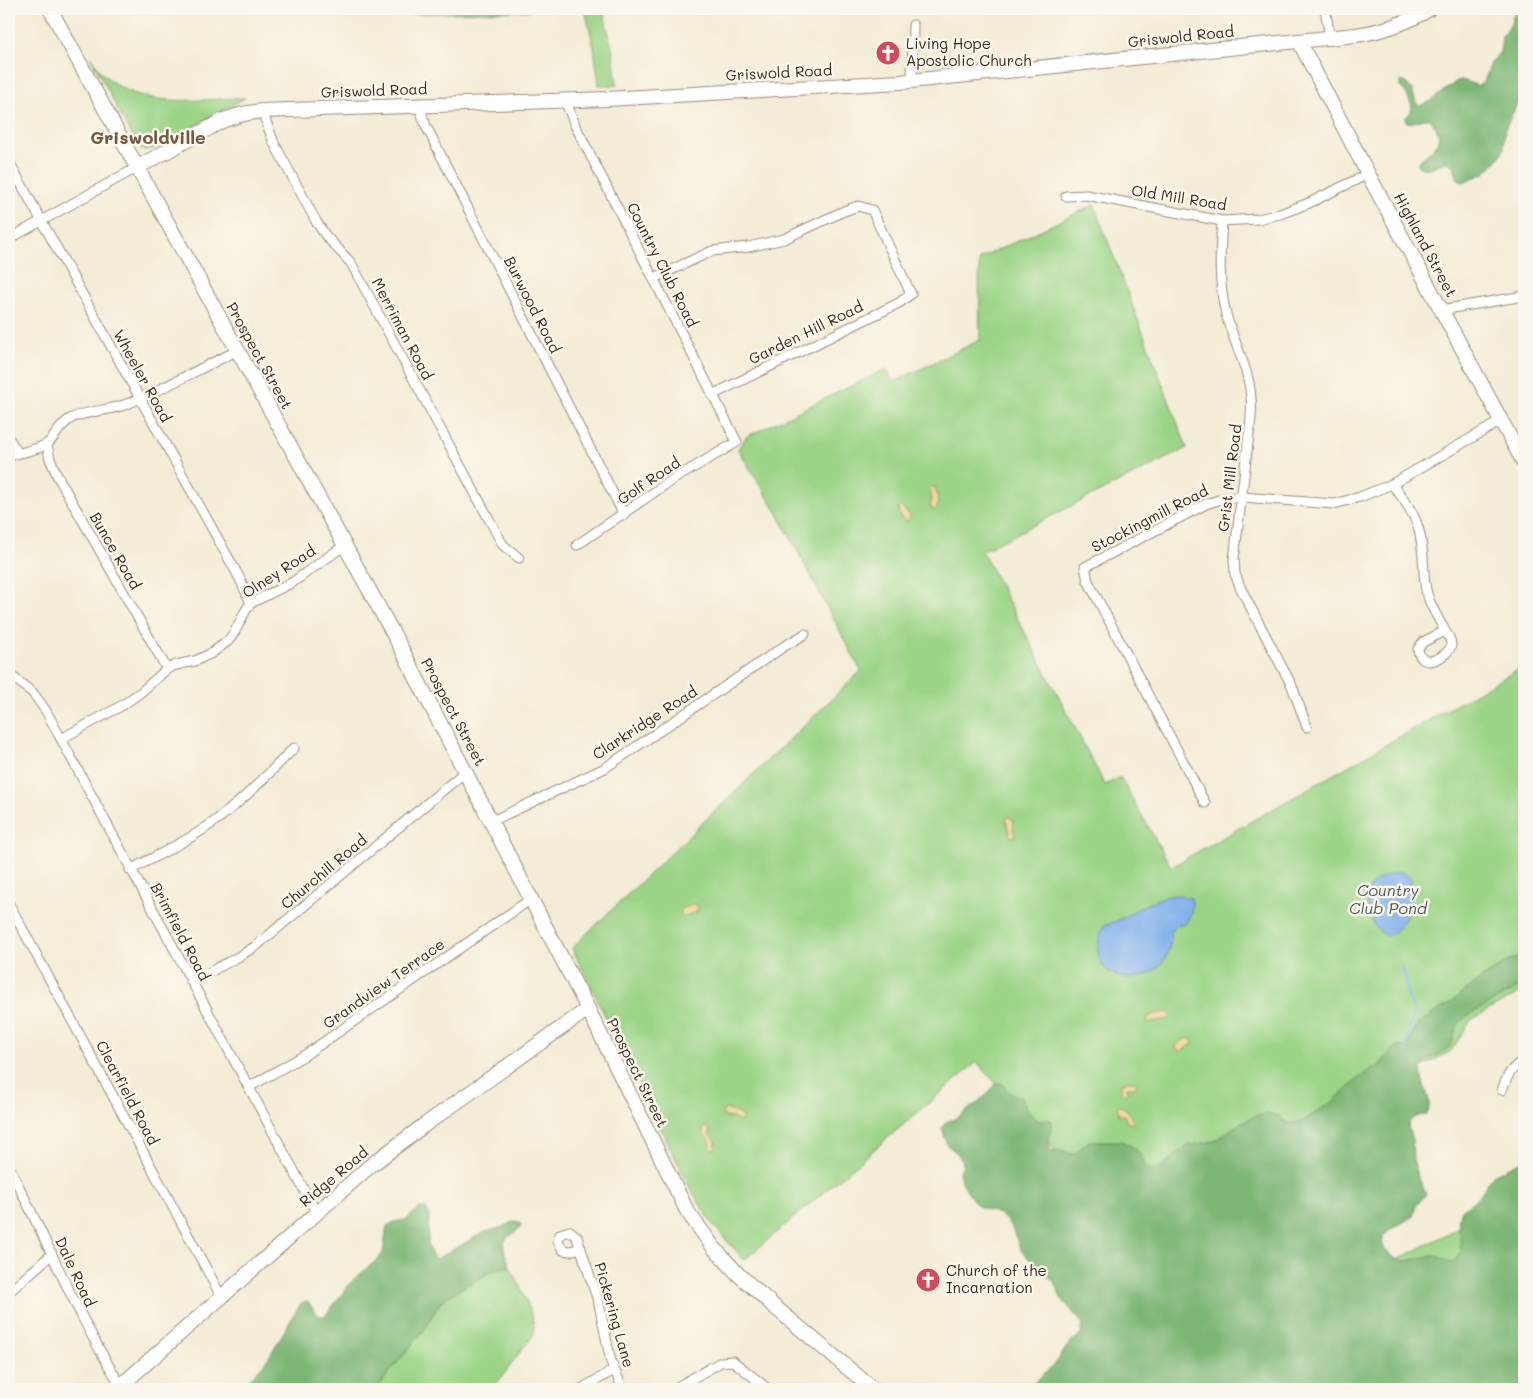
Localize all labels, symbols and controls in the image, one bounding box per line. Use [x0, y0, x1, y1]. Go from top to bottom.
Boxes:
street label: Griswold Road [1127, 20, 1235, 52]
place label: Living Hope Apostolic Church [906, 33, 1031, 70]
church icon: Living Hope Apostolic Church [875, 40, 901, 66]
street label: Griswold Road [725, 59, 833, 85]
street label: Griswold Road [320, 78, 428, 102]
district label: Griswoldville [90, 125, 206, 149]
street label: Old Mill Road [1130, 180, 1228, 214]
street label: Highland Street [1390, 189, 1462, 300]
street label: Country Club Road [623, 199, 703, 330]
street label: Burwood Road [500, 253, 566, 356]
street label: Merriman Road [368, 274, 438, 383]
street label: Garden Hill Road [745, 296, 866, 368]
street label: Prospect Street [222, 298, 298, 413]
street label: Wheeler Road [109, 326, 177, 425]
street label: Grist Mill Road [1212, 423, 1246, 533]
street label: Golf Road [613, 452, 684, 509]
street label: Stockingmill Road [1088, 480, 1211, 556]
street label: Bunce Road [86, 508, 146, 593]
street label: Olney Road [238, 540, 319, 602]
street label: Prospect Street [417, 654, 491, 769]
street label: Clarkridge Road [588, 681, 701, 764]
street label: Churchill Road [276, 829, 371, 913]
street label: Brimfield Road [147, 879, 215, 984]
water label: Country Club Pond [1349, 879, 1428, 918]
street label: Grandview Terrace [319, 934, 448, 1033]
street label: Prospect Street [603, 1015, 673, 1131]
street label: Clearfield Road [92, 1037, 164, 1148]
street label: Ridge Road [295, 1142, 372, 1211]
street label: Dale Road [51, 1233, 101, 1310]
street label: Pickering Lane [590, 1260, 640, 1370]
place label: Church of the Incarnation [946, 1260, 1047, 1297]
church icon: Church of the Incarnation [915, 1267, 941, 1293]

